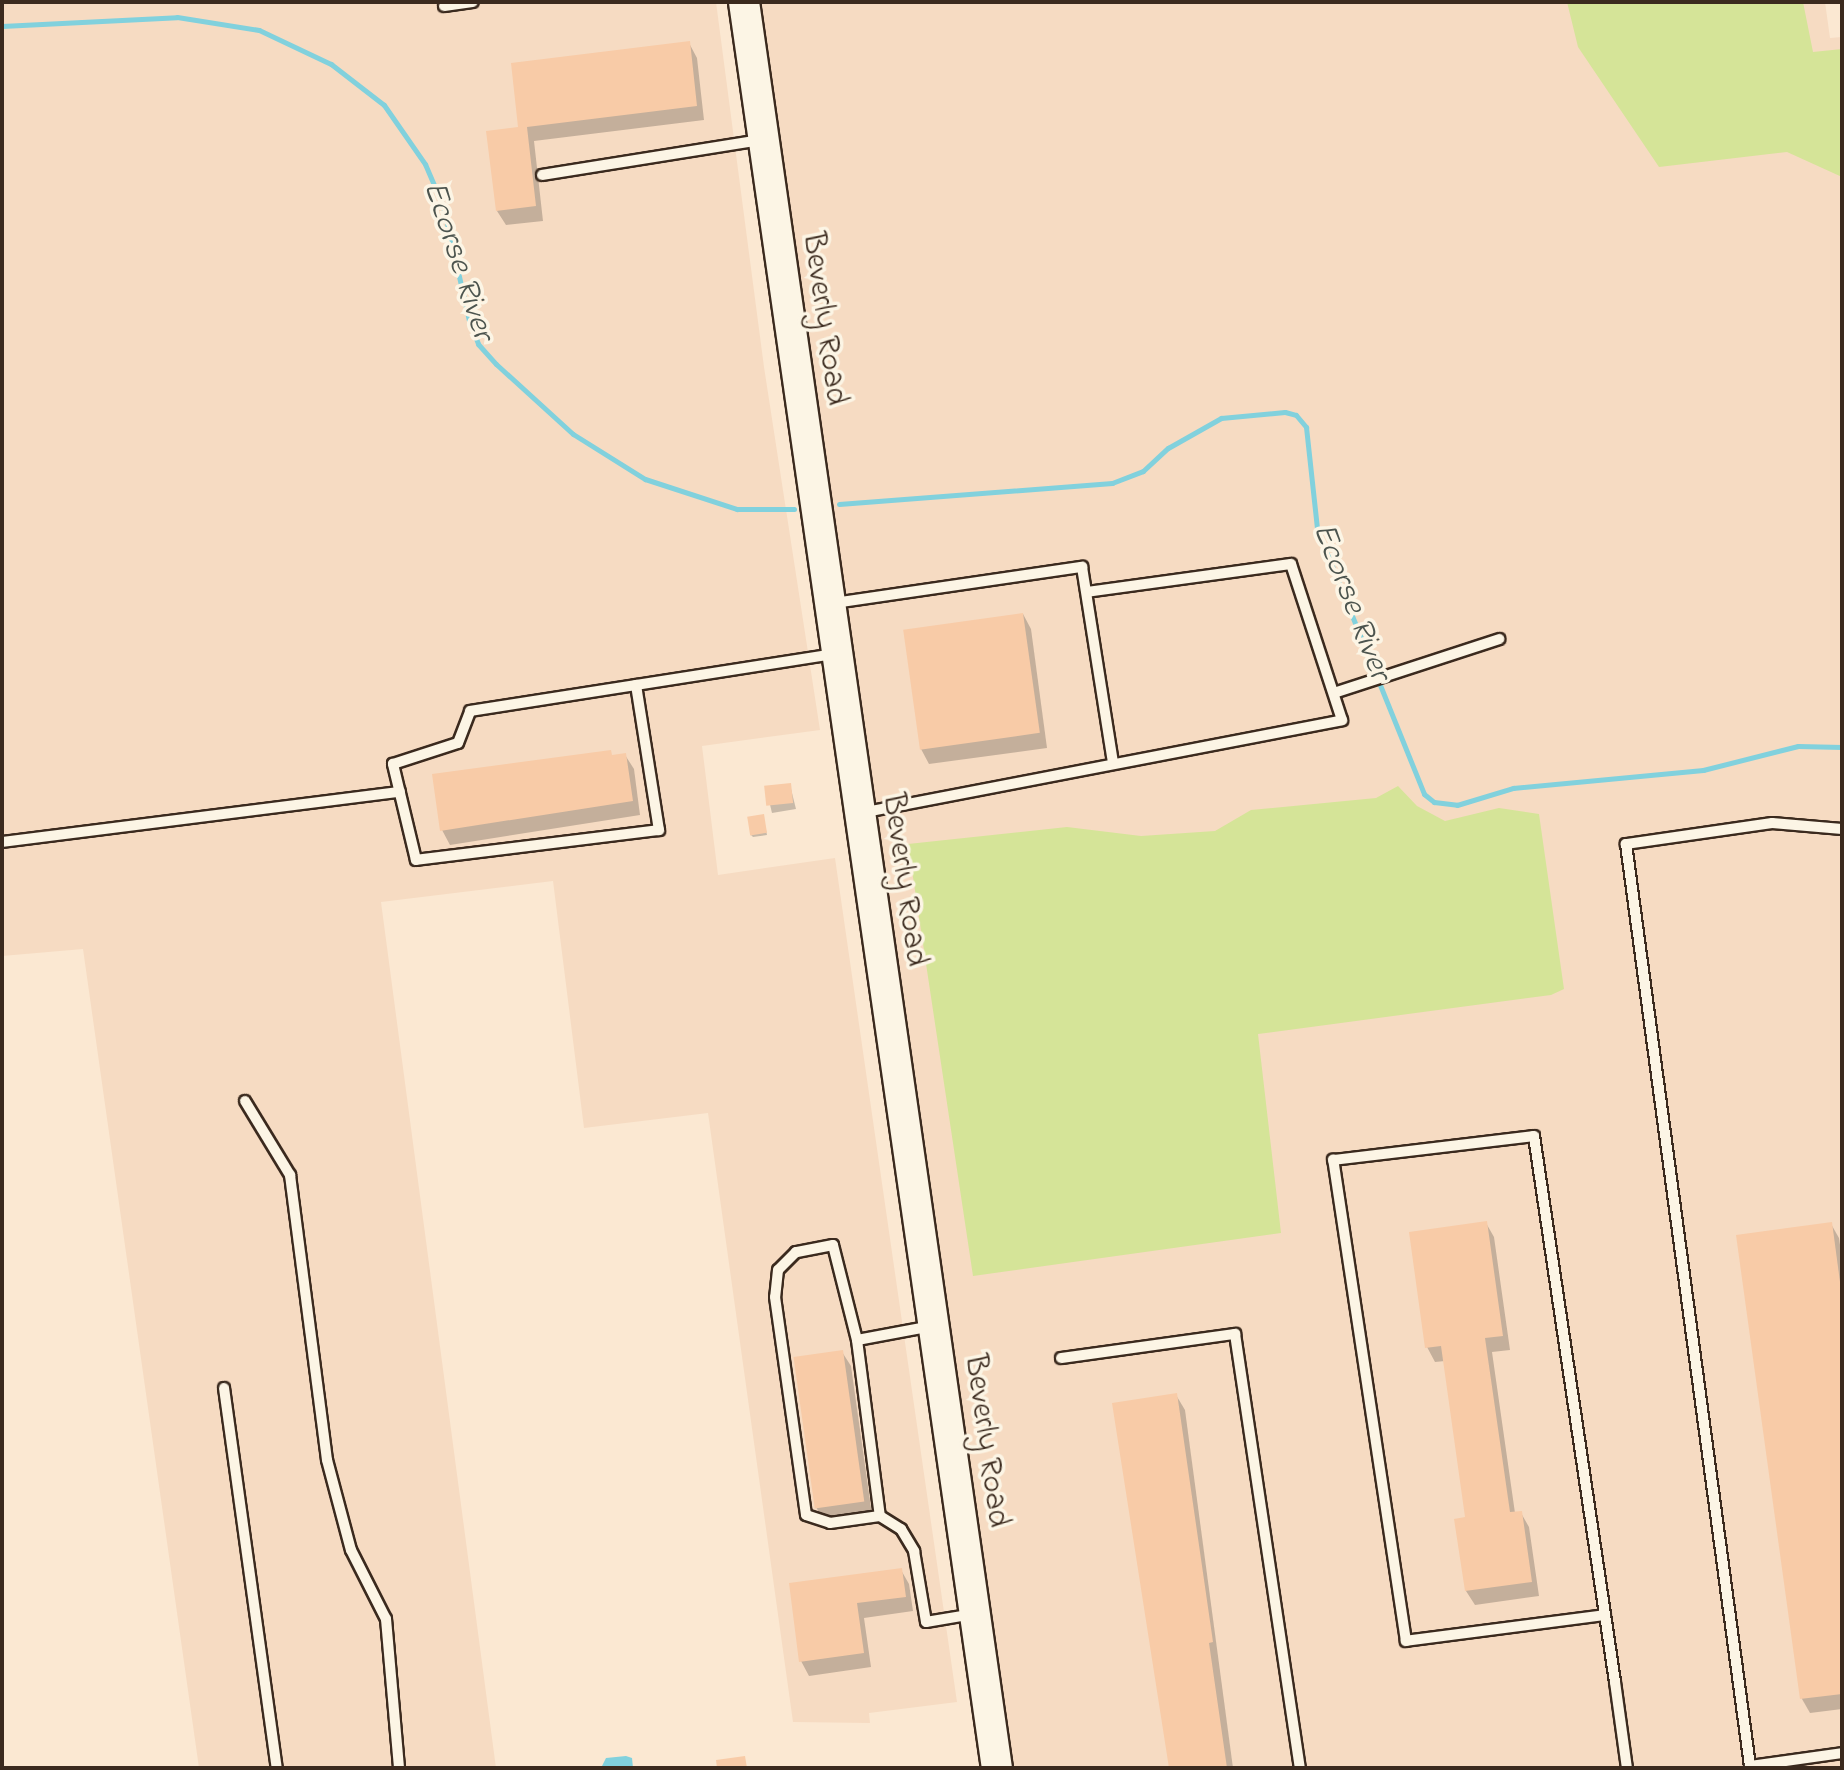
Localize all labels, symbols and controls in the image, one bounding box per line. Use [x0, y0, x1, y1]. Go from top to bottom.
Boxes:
water label: Ecorse River [413, 177, 501, 345]
street label: Beverly Road [792, 230, 854, 408]
water label: Ecorse River [1302, 518, 1398, 686]
street label: Beverly Road [872, 791, 934, 969]
street label: Beverly Road [954, 1352, 1016, 1530]

